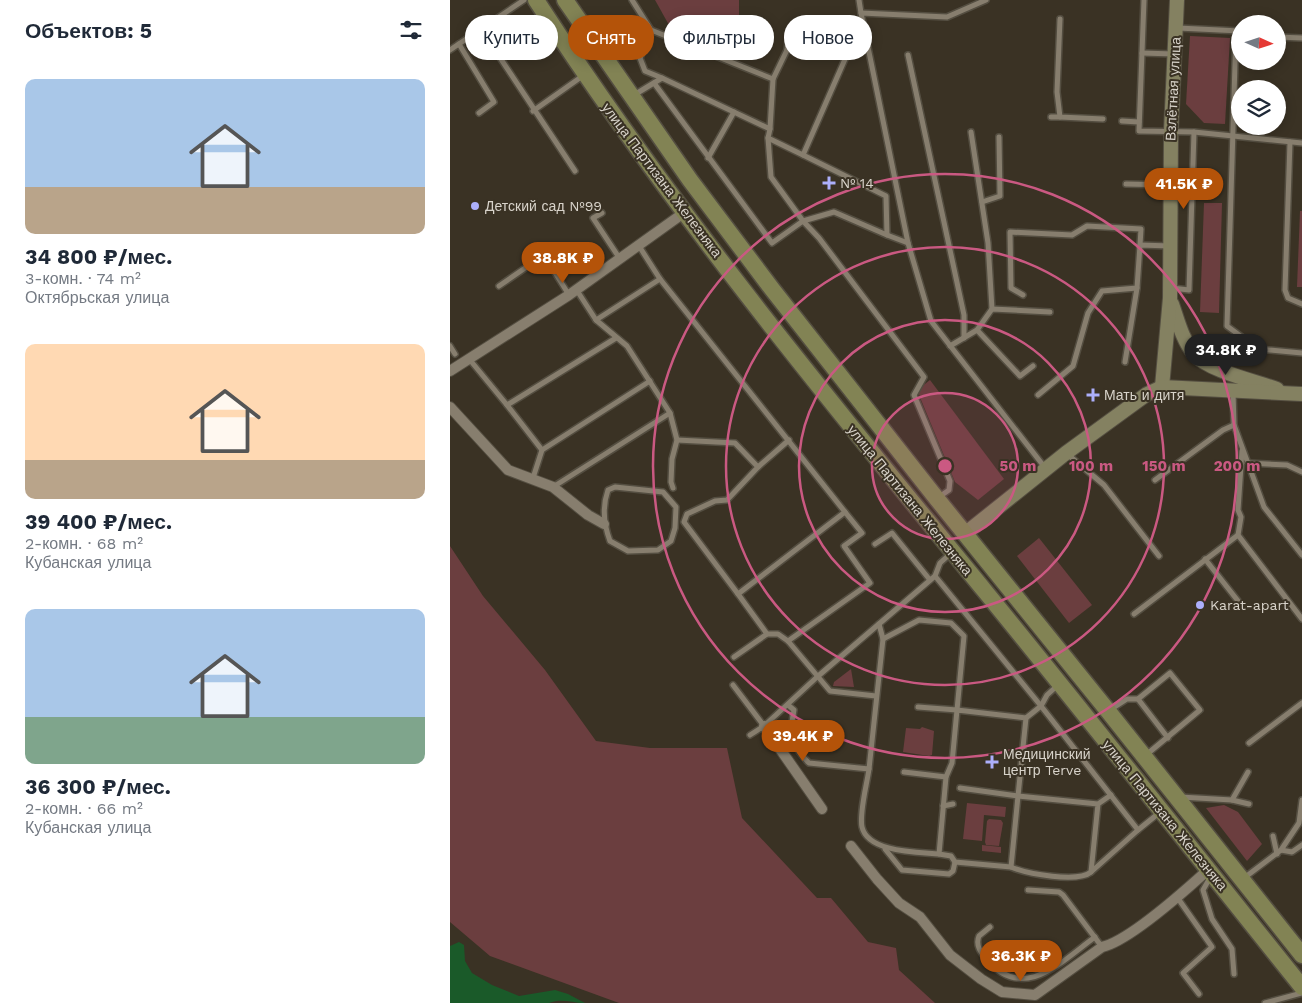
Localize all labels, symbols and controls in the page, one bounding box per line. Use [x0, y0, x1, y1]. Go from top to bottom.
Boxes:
chip: Купить [465, 15, 558, 60]
chip: Снять [568, 15, 654, 60]
chip: Фильтры [664, 15, 774, 60]
chip: Новое [784, 15, 872, 60]
north arrow [1231, 15, 1286, 70]
map controls [1231, 15, 1286, 135]
icon: filters [397, 16, 425, 44]
text: Объектов: 5 [25, 18, 152, 43]
street label: Взлётная улица [1162, 36, 1184, 142]
button: layers [1231, 80, 1286, 135]
street label: улица Партизана Железняка [599, 100, 725, 260]
icon: home [180, 111, 270, 201]
pin: 41.5K ₽ [1138, 168, 1230, 210]
text: 41.5K ₽ [1155, 174, 1213, 193]
place label: № 14 [840, 175, 874, 191]
marker: № 14 [822, 176, 836, 190]
place label: Детский сад №99 [485, 198, 602, 214]
marker: Детский сад №99 [469, 200, 481, 212]
pin: 38.8K ₽ [517, 242, 609, 284]
text: 34 800 ₽/мес. [25, 244, 172, 269]
text: 38.8K ₽ [533, 248, 593, 267]
text: 3-комн. · 74 m² [25, 269, 141, 288]
text: Октябрьская улица [25, 288, 169, 307]
pin: 34.8K ₽ [1180, 334, 1272, 376]
text: 34.8K ₽ [1195, 340, 1257, 359]
icon: home [180, 376, 270, 466]
place label: Мать и дитя [1104, 387, 1184, 403]
marker: Мать и дитя [1086, 388, 1100, 402]
street label: улица Партизана Железняка [844, 422, 976, 579]
centre of rings [936, 457, 954, 475]
text: 50 m [1000, 457, 1036, 475]
text: 100 m [1069, 457, 1113, 475]
text: 150 m [1142, 457, 1186, 475]
text: 200 m [1214, 457, 1260, 475]
text: 39 400 ₽/мес. [25, 509, 172, 534]
text: 2-комн. · 68 m² [25, 534, 143, 553]
text: Кубанская улица [25, 553, 151, 572]
place label: Karat-apart [1210, 597, 1289, 613]
marker: Karat-apart [1194, 599, 1206, 611]
icon: home [180, 641, 270, 731]
pin: 39.4K ₽ [757, 720, 849, 762]
text: 39.4K ₽ [773, 726, 833, 745]
street label: улица Партизана Железняка [1099, 737, 1231, 894]
place label: Медицинский центр Terve [1003, 746, 1091, 778]
marker: Медицинский центр Terve [985, 755, 999, 769]
text: 36 300 ₽/мес. [25, 774, 171, 799]
text: 2-комн. · 66 m² [25, 799, 143, 818]
text: Кубанская улица [25, 818, 151, 837]
pin: 36.3K ₽ [975, 940, 1067, 982]
text: 36.3K ₽ [991, 946, 1051, 965]

